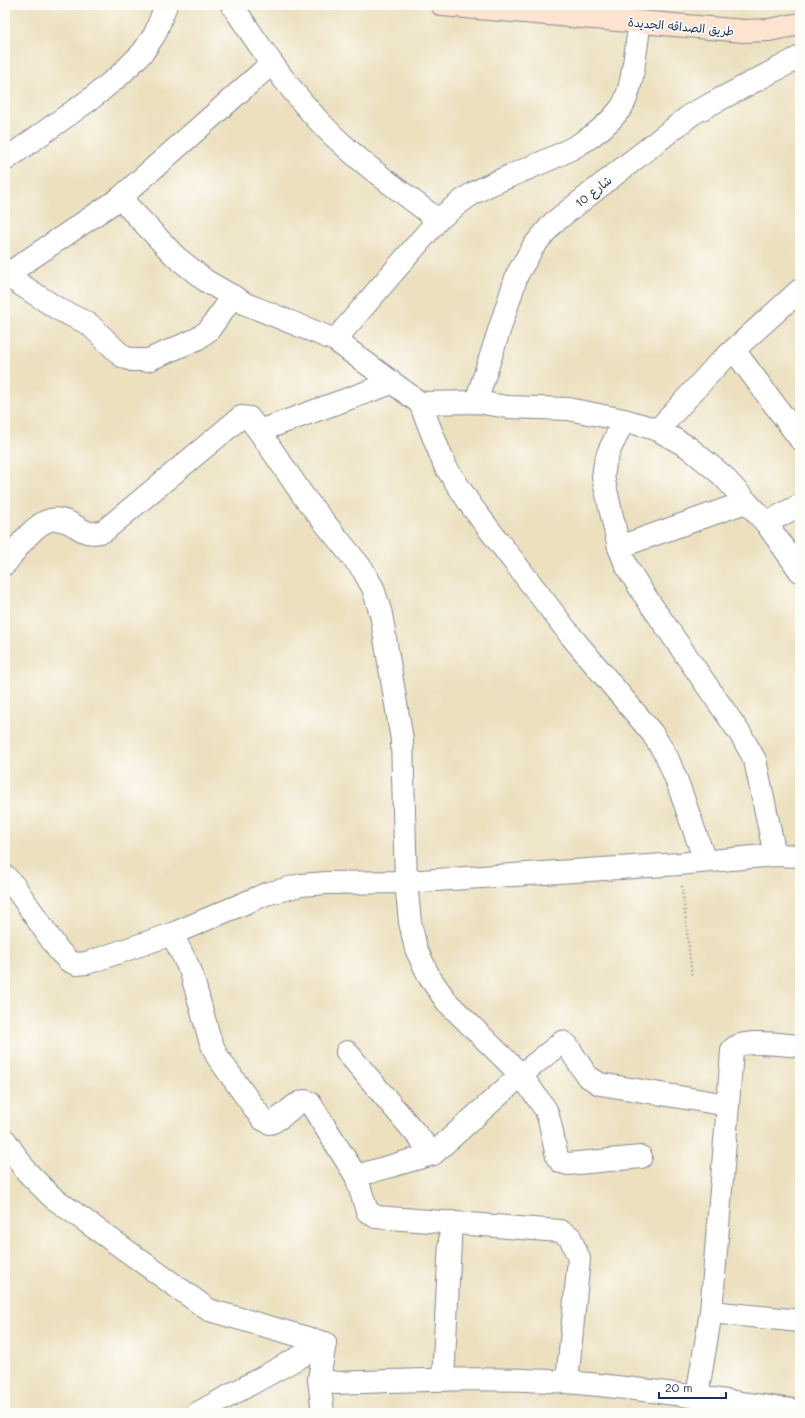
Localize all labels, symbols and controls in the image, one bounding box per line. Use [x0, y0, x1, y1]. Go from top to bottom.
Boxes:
street label: طريق الصداقه الجديدة [627, 13, 735, 40]
street label: شارع 10 [571, 172, 616, 212]
scale bar [659, 1374, 726, 1400]
text: 20 m [665, 1379, 693, 1395]

